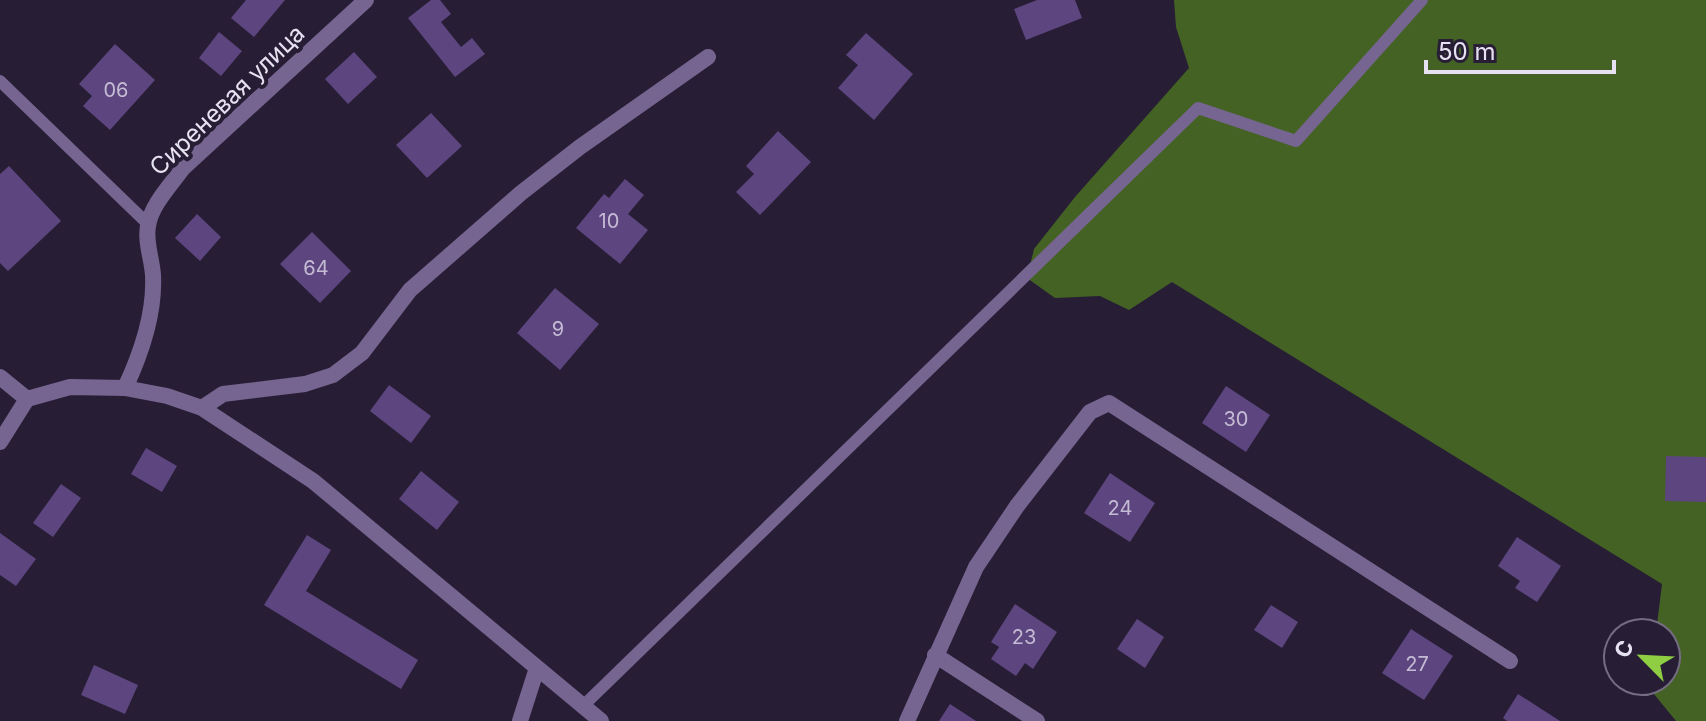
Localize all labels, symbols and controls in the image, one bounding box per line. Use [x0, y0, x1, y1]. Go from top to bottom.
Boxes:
street label: Сиреневая улица [144, 19, 310, 181]
scale bar [1426, 24, 1614, 74]
text: 50 m [1438, 37, 1496, 66]
house number: 06 [103, 78, 129, 102]
house number: 10 [599, 209, 619, 233]
house number: 64 [303, 256, 329, 280]
house number: 9 [552, 317, 564, 341]
house number: 30 [1224, 407, 1248, 431]
house number: 24 [1108, 496, 1132, 520]
north arrow [1602, 617, 1682, 697]
house number: 23 [1012, 625, 1036, 649]
text: С [1609, 636, 1639, 662]
house number: 27 [1405, 652, 1429, 676]

